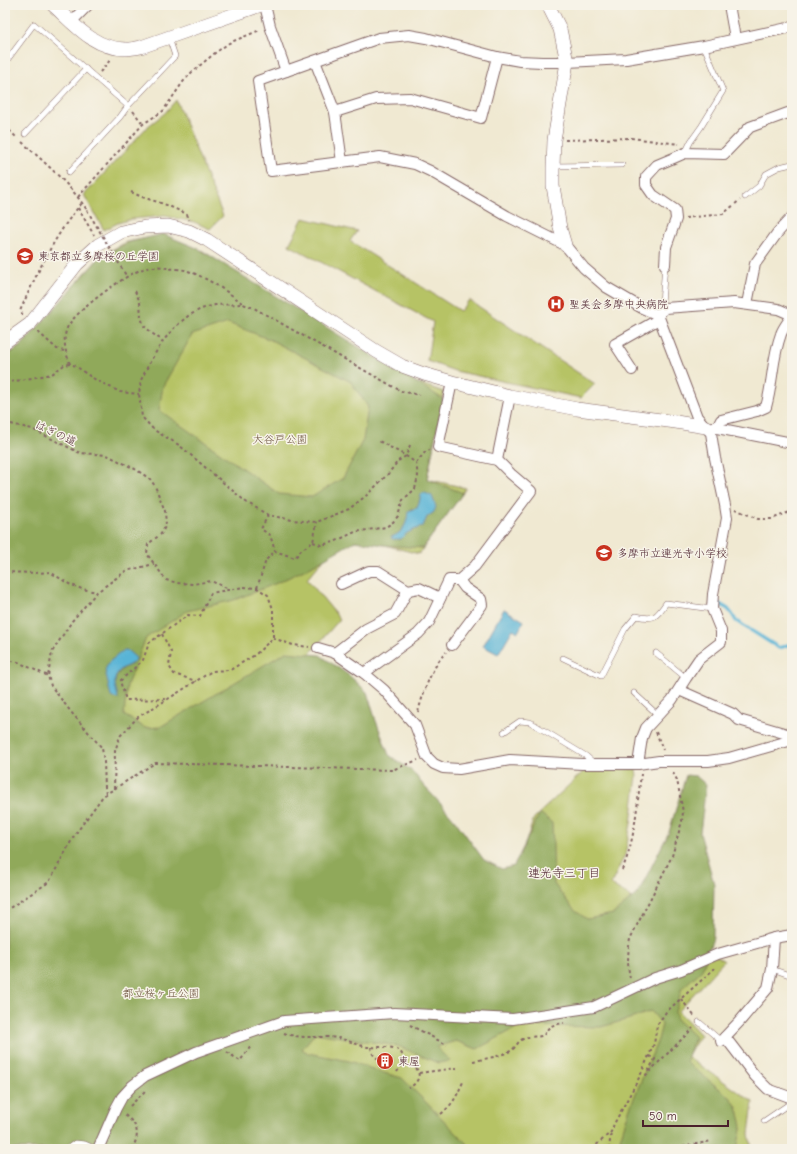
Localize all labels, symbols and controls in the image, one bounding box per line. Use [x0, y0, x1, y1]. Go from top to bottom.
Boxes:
school or university icon: 東京都立多摩桜の丘学園 [15, 246, 35, 266]
place label: 東京都立多摩桜の丘学園 [38, 250, 159, 263]
hospital icon: 聖美会多摩中央病院 [546, 294, 566, 314]
place label: 聖美会多摩中央病院 [569, 298, 668, 311]
street label: はぎの道 [33, 418, 78, 449]
park label: 大谷戸公園 [253, 433, 308, 446]
school or university icon: 多摩市立連光寺小学校 [594, 543, 614, 563]
place label: 多摩市立連光寺小学校 [617, 547, 727, 560]
district label: 連光寺三丁目 [528, 866, 600, 880]
park label: 都立桜ヶ丘公園 [123, 987, 200, 1000]
building icon: 東屋 [375, 1051, 395, 1071]
place label: 東屋 [398, 1055, 420, 1068]
scale bar [643, 1102, 728, 1128]
text: 50 m [649, 1109, 677, 1123]

